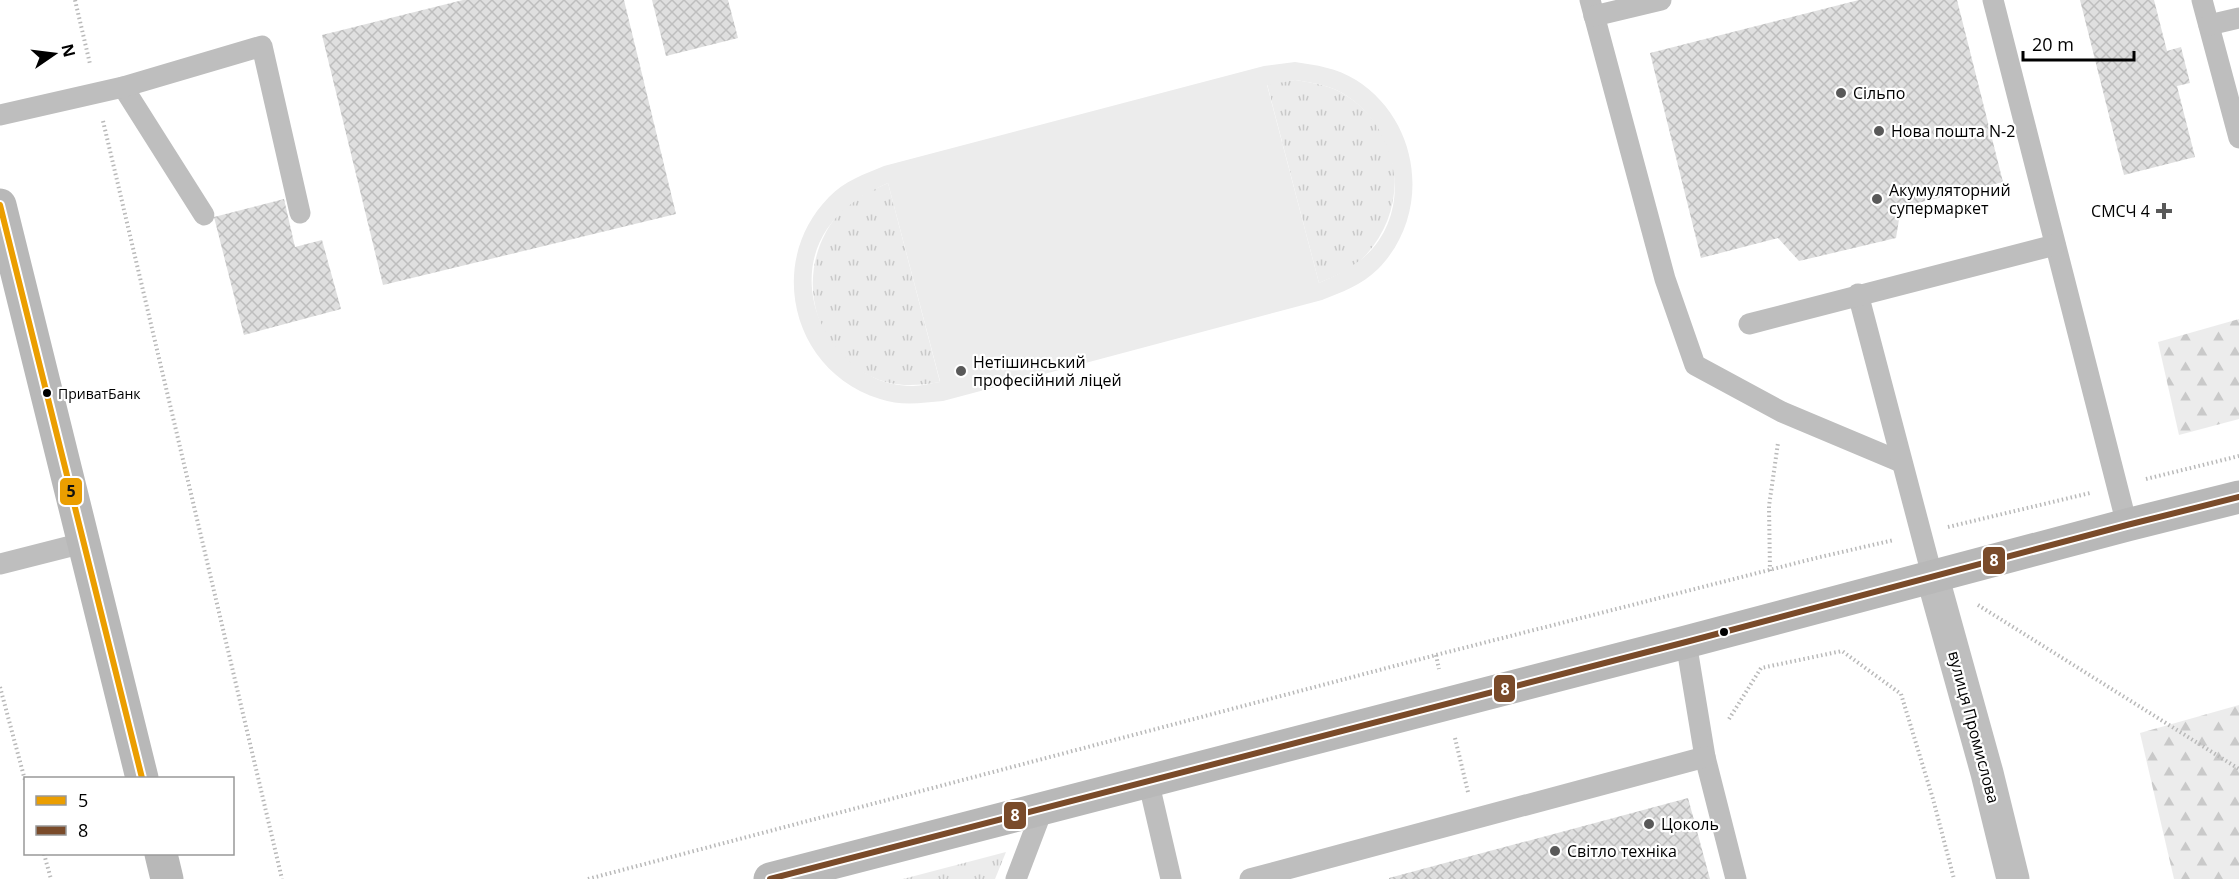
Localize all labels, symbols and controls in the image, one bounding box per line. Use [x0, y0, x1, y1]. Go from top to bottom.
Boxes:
north arrow [24, 24, 84, 84]
scale bar [2023, 24, 2134, 62]
text: 20 m [2032, 32, 2074, 56]
text: N [56, 41, 81, 59]
place label: Сільпо [1853, 82, 1905, 104]
marker: Сільпо [1834, 86, 1848, 100]
place label: Нова пошта N-2 [1891, 120, 2015, 142]
marker: Нова пошта N-2 [1872, 124, 1886, 138]
place label: Акумуляторний супермаркет [1889, 179, 2011, 219]
marker: Акумуляторний супермаркет [1870, 192, 1884, 206]
place label: СМСЧ 4 [2091, 200, 2150, 222]
marker: СМСЧ 4 [2155, 202, 2173, 220]
place label: Нетішинський професійний ліцей [973, 351, 1122, 391]
marker: Нетішинський професійний ліцей [954, 364, 968, 378]
place label: ПриватБанк [58, 384, 141, 403]
marker: ПриватБанк [41, 387, 53, 399]
line badge: 5 [59, 477, 83, 506]
text: 5 [66, 480, 76, 502]
line badge: 8 [1982, 546, 2006, 575]
text: 8 [1989, 549, 1999, 571]
unlabelled marker [1718, 626, 1730, 638]
street label: вулиця Промислова [1943, 648, 2005, 806]
line badge: 8 [1493, 674, 1516, 703]
text: 8 [1500, 678, 1510, 700]
legend [24, 777, 234, 855]
text: 5 [78, 788, 88, 812]
line badge: 8 [1003, 801, 1027, 830]
text: 8 [1010, 804, 1020, 826]
place label: Цоколь [1661, 813, 1719, 835]
marker: Цоколь [1642, 817, 1656, 831]
text: 8 [78, 818, 88, 842]
place label: Світло техніка [1567, 840, 1677, 862]
marker: Світло техніка [1548, 844, 1562, 858]

